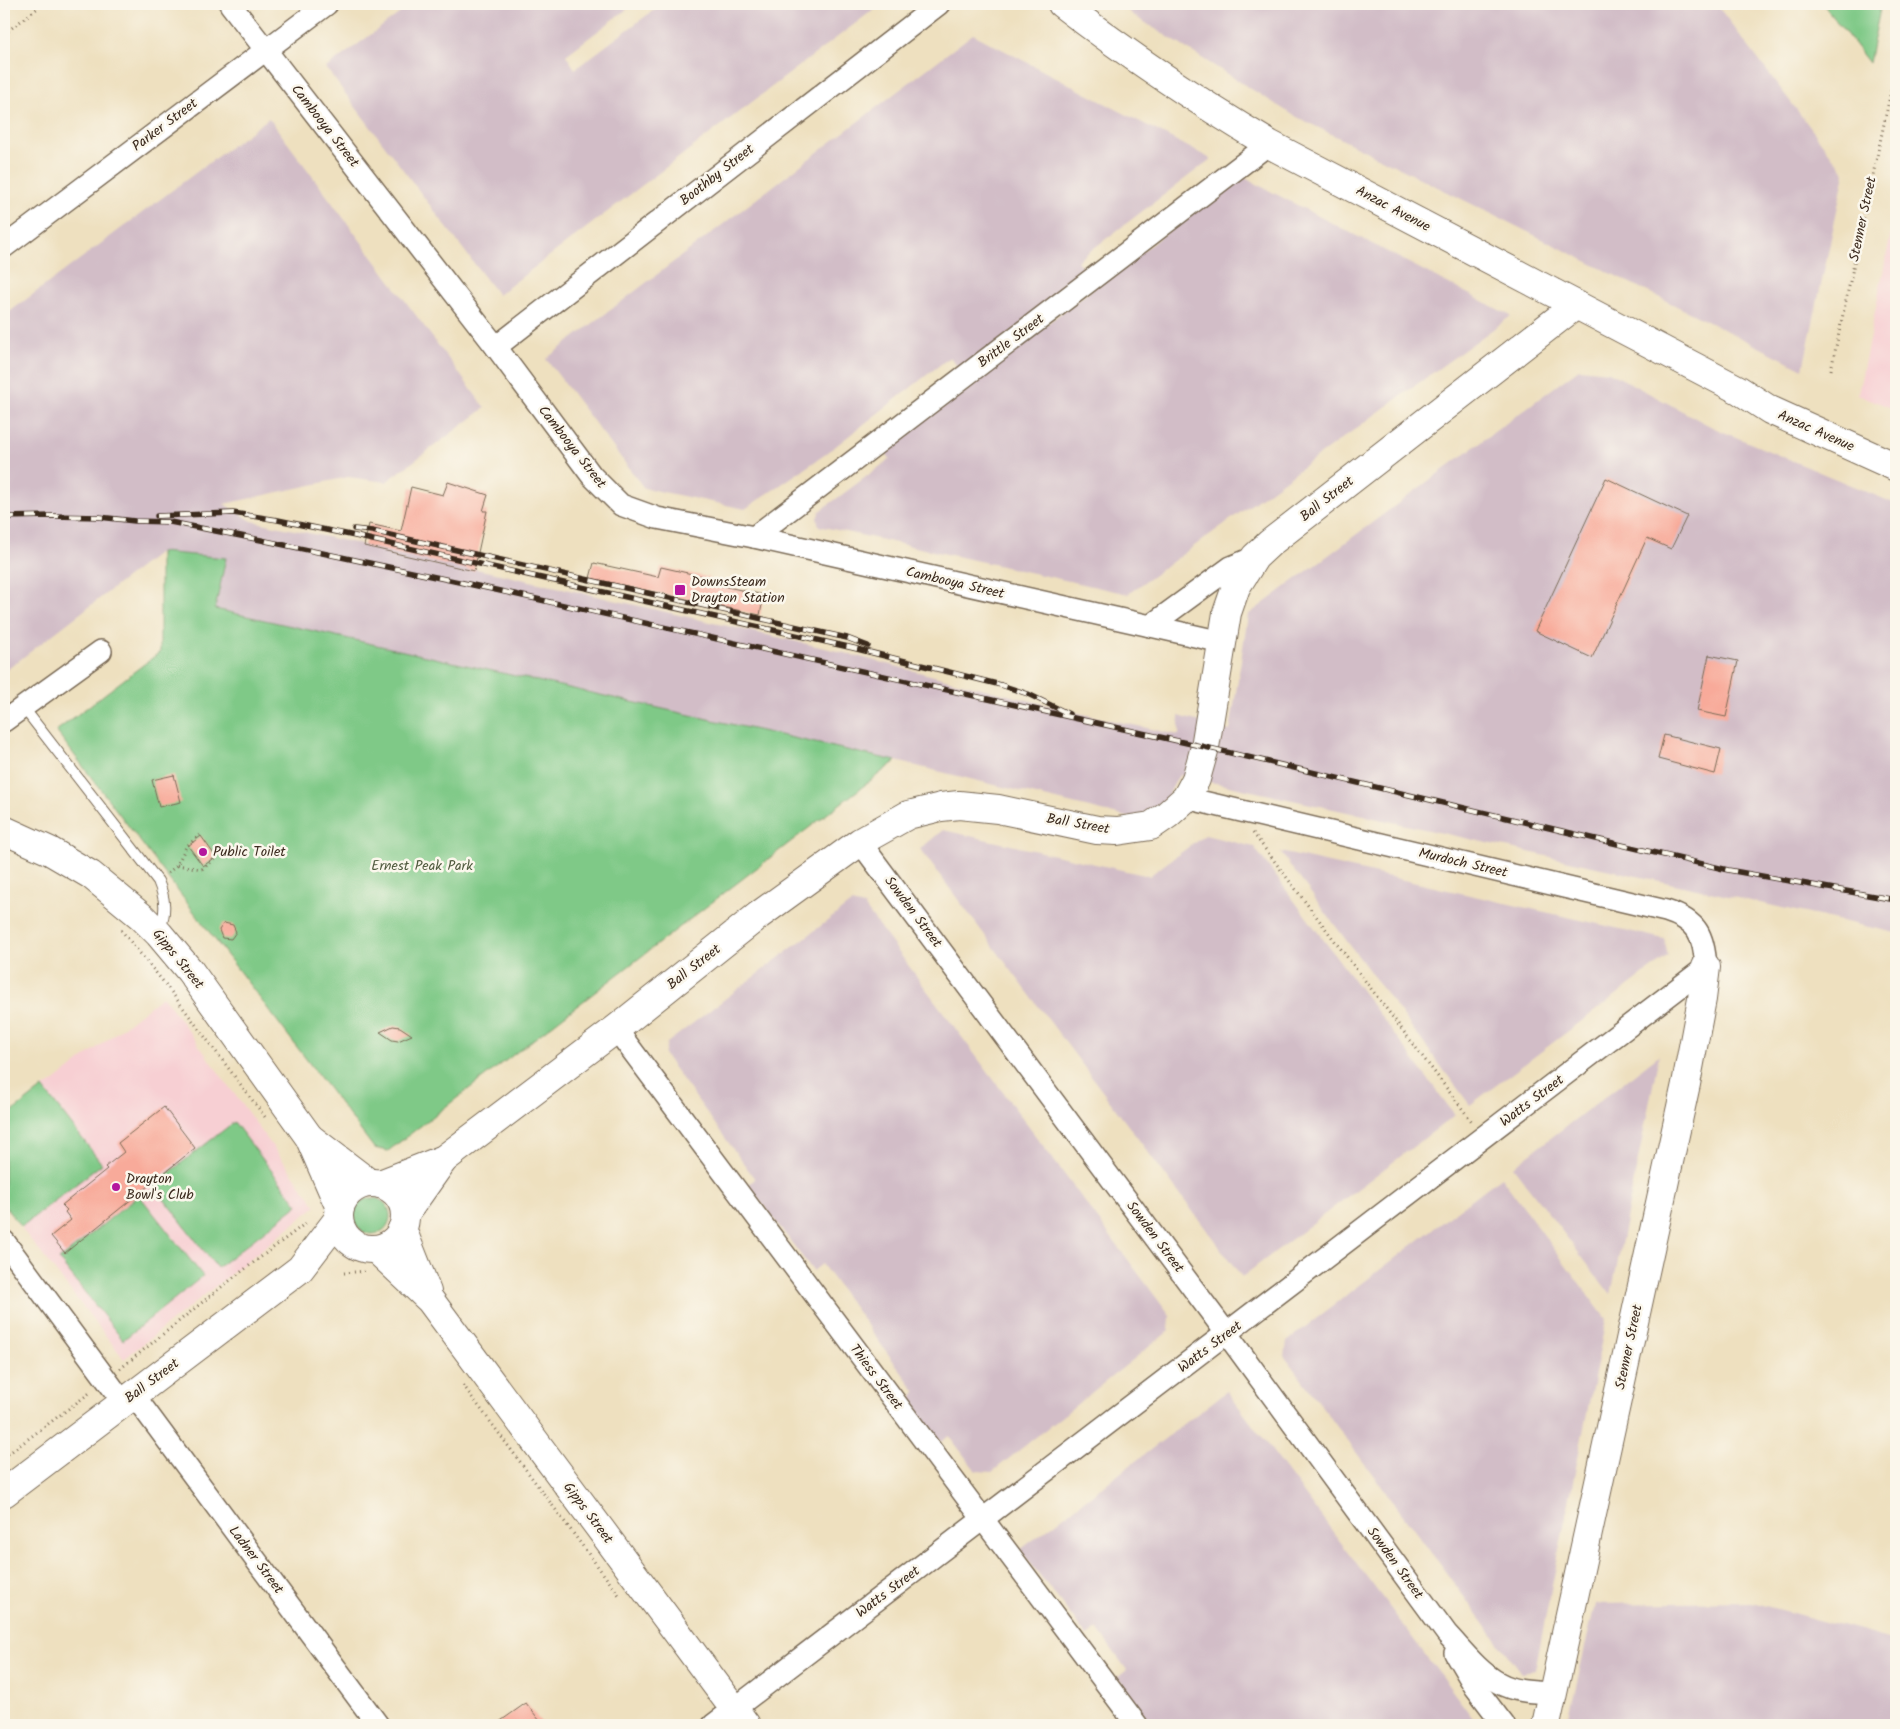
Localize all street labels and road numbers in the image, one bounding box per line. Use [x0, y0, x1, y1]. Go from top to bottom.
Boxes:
street label: Cambooya Street [285, 80, 365, 173]
street label: Parker Street [127, 93, 203, 157]
street label: Boothby Street [675, 138, 760, 211]
street label: Stenner Street [1843, 174, 1883, 263]
street label: Anzac Avenue [1352, 180, 1435, 238]
street label: Brittle Street [973, 308, 1049, 373]
street label: Cambooya Street [532, 401, 612, 494]
street label: Anzac Avenue [1774, 404, 1858, 458]
street label: Ball Street [1295, 470, 1359, 527]
street label: Cambooya Street [904, 561, 1007, 605]
street label: Ball Street [1045, 808, 1112, 840]
street label: Murdoch Street [1416, 842, 1510, 884]
street label: Sowden Street [879, 871, 948, 953]
street label: Gipps Street [147, 924, 210, 994]
street label: Ball Street [662, 938, 726, 995]
street label: Watts Street [1495, 1069, 1569, 1132]
street label: Sowden Street [1121, 1196, 1190, 1278]
street label: Stenner Street [1609, 1302, 1649, 1391]
street label: Watts Street [1173, 1315, 1247, 1378]
street label: Thiess Street [844, 1339, 909, 1415]
street label: Ball Street [120, 1353, 184, 1409]
street label: Gipps Street [557, 1477, 619, 1549]
street label: Ladner Street [223, 1521, 289, 1599]
street label: Sowden Street [1361, 1522, 1429, 1604]
street label: Watts Street [851, 1560, 925, 1623]

